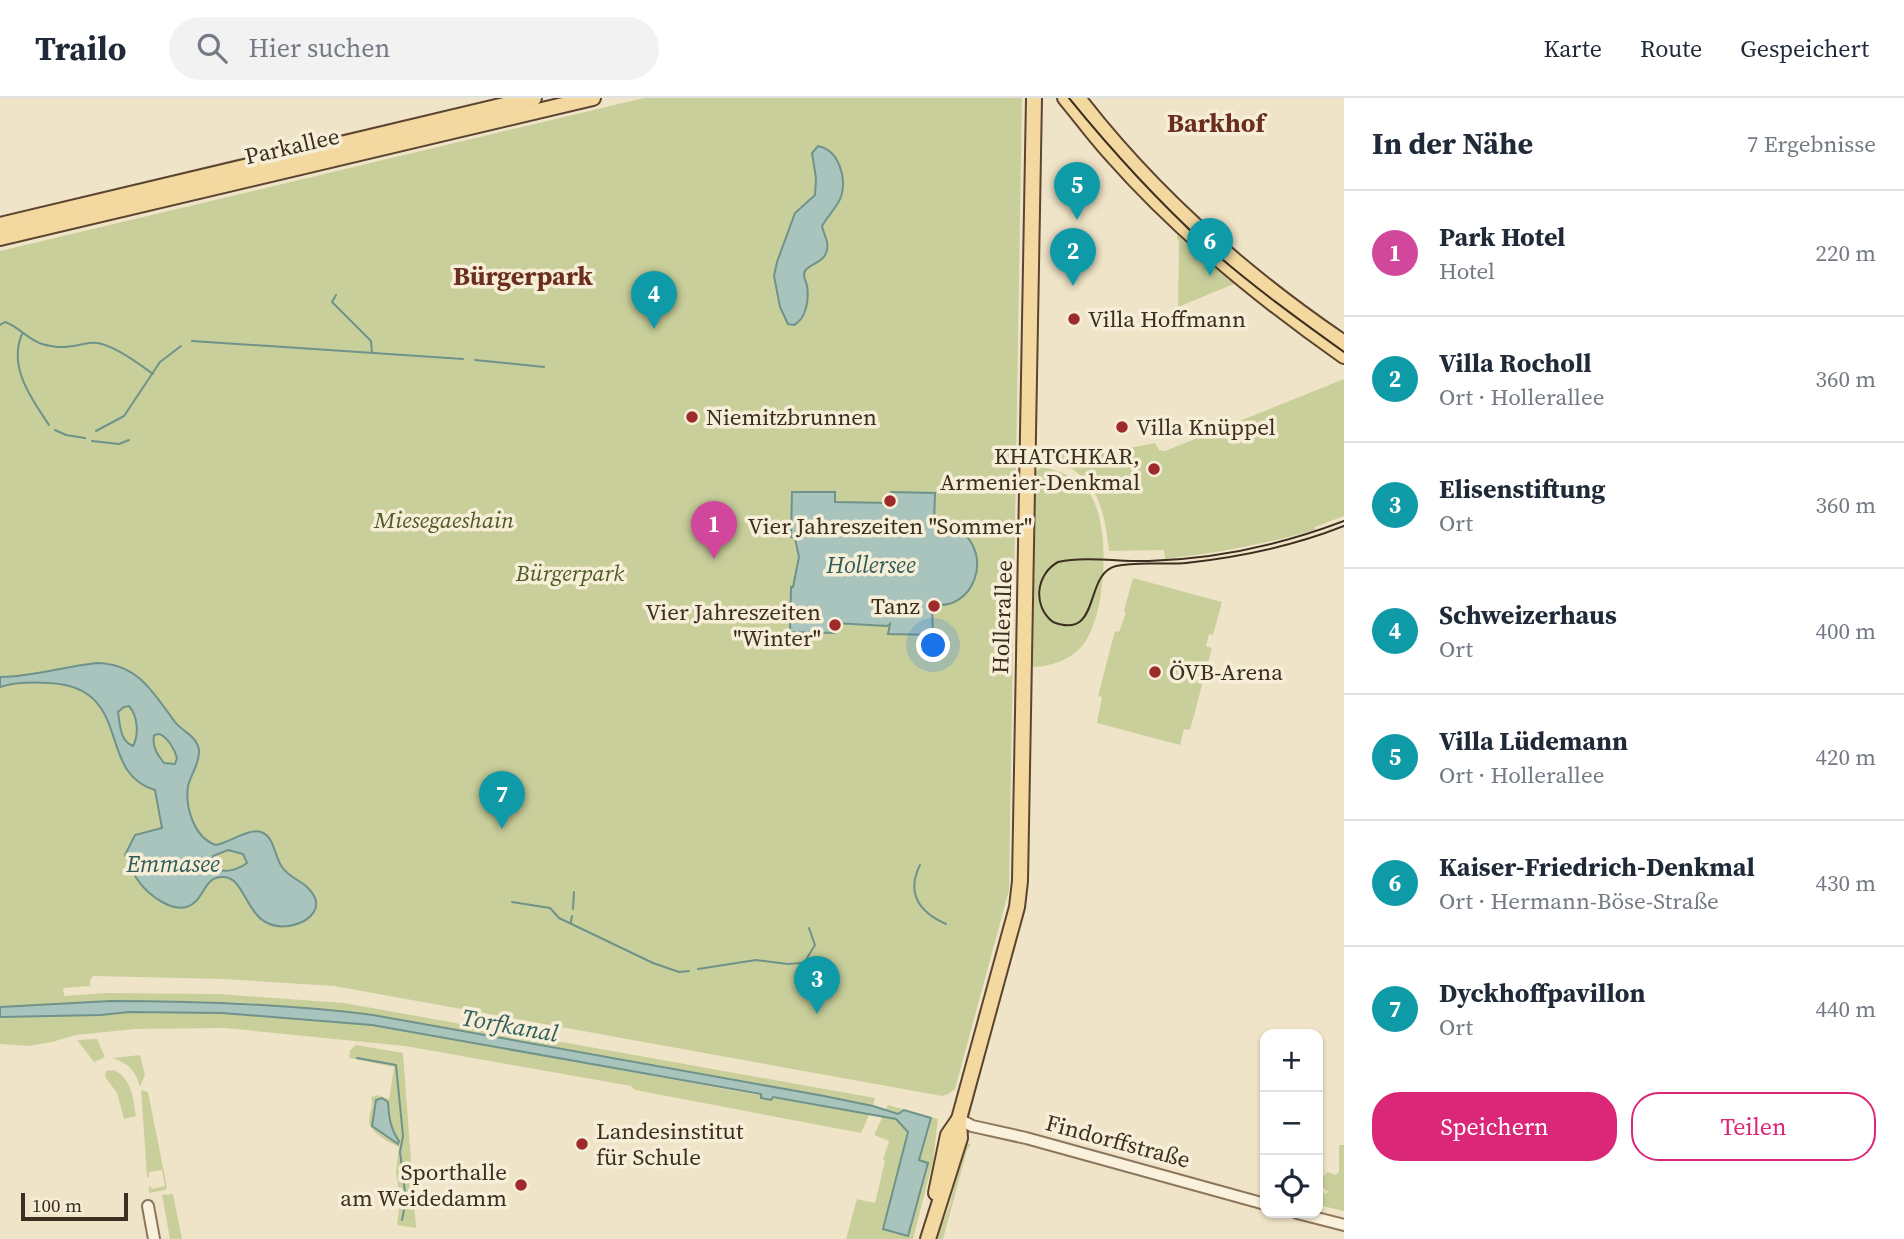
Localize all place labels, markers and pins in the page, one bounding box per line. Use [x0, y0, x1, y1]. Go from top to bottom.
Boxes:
pin: 5 [1054, 162, 1100, 220]
pin: 6 [1187, 218, 1233, 276]
pin: 2 [1050, 228, 1096, 286]
pin: 4 [631, 271, 677, 329]
place label: Villa Hoffmann [1088, 303, 1246, 335]
marker: Villa Hoffmann [1066, 311, 1082, 327]
place label: Niemitzbrunnen [706, 401, 877, 433]
marker: Niemitzbrunnen [684, 409, 700, 425]
place label: Villa Knüppel [1136, 411, 1276, 443]
marker: Villa Knüppel [1114, 419, 1130, 435]
place label: KHATCHKAR, Armenier-Denkmal [940, 440, 1140, 498]
marker: KHATCHKAR, Armenier-Denkmal [1146, 461, 1162, 477]
marker: Vier Jahreszeiten "Sommer" [882, 493, 898, 509]
pin: 1 [691, 501, 737, 559]
place label: Vier Jahreszeiten "Sommer" [748, 510, 1032, 542]
place label: Tanz [871, 590, 920, 622]
place label: Vier Jahreszeiten "Winter" [646, 596, 821, 654]
marker: Tanz [926, 598, 942, 614]
marker: Vier Jahreszeiten "Winter" [827, 617, 843, 633]
place label: ÖVB-Arena [1169, 656, 1283, 688]
marker: ÖVB-Arena [1147, 664, 1163, 680]
pin: 7 [479, 771, 525, 829]
pin: 3 [794, 956, 840, 1014]
place label: Landesinstitut für Schule [596, 1115, 744, 1173]
marker: Landesinstitut für Schule [574, 1136, 590, 1152]
place label: Sporthalle am Weidedamm [340, 1156, 507, 1214]
marker: Sporthalle am Weidedamm [513, 1177, 529, 1193]

